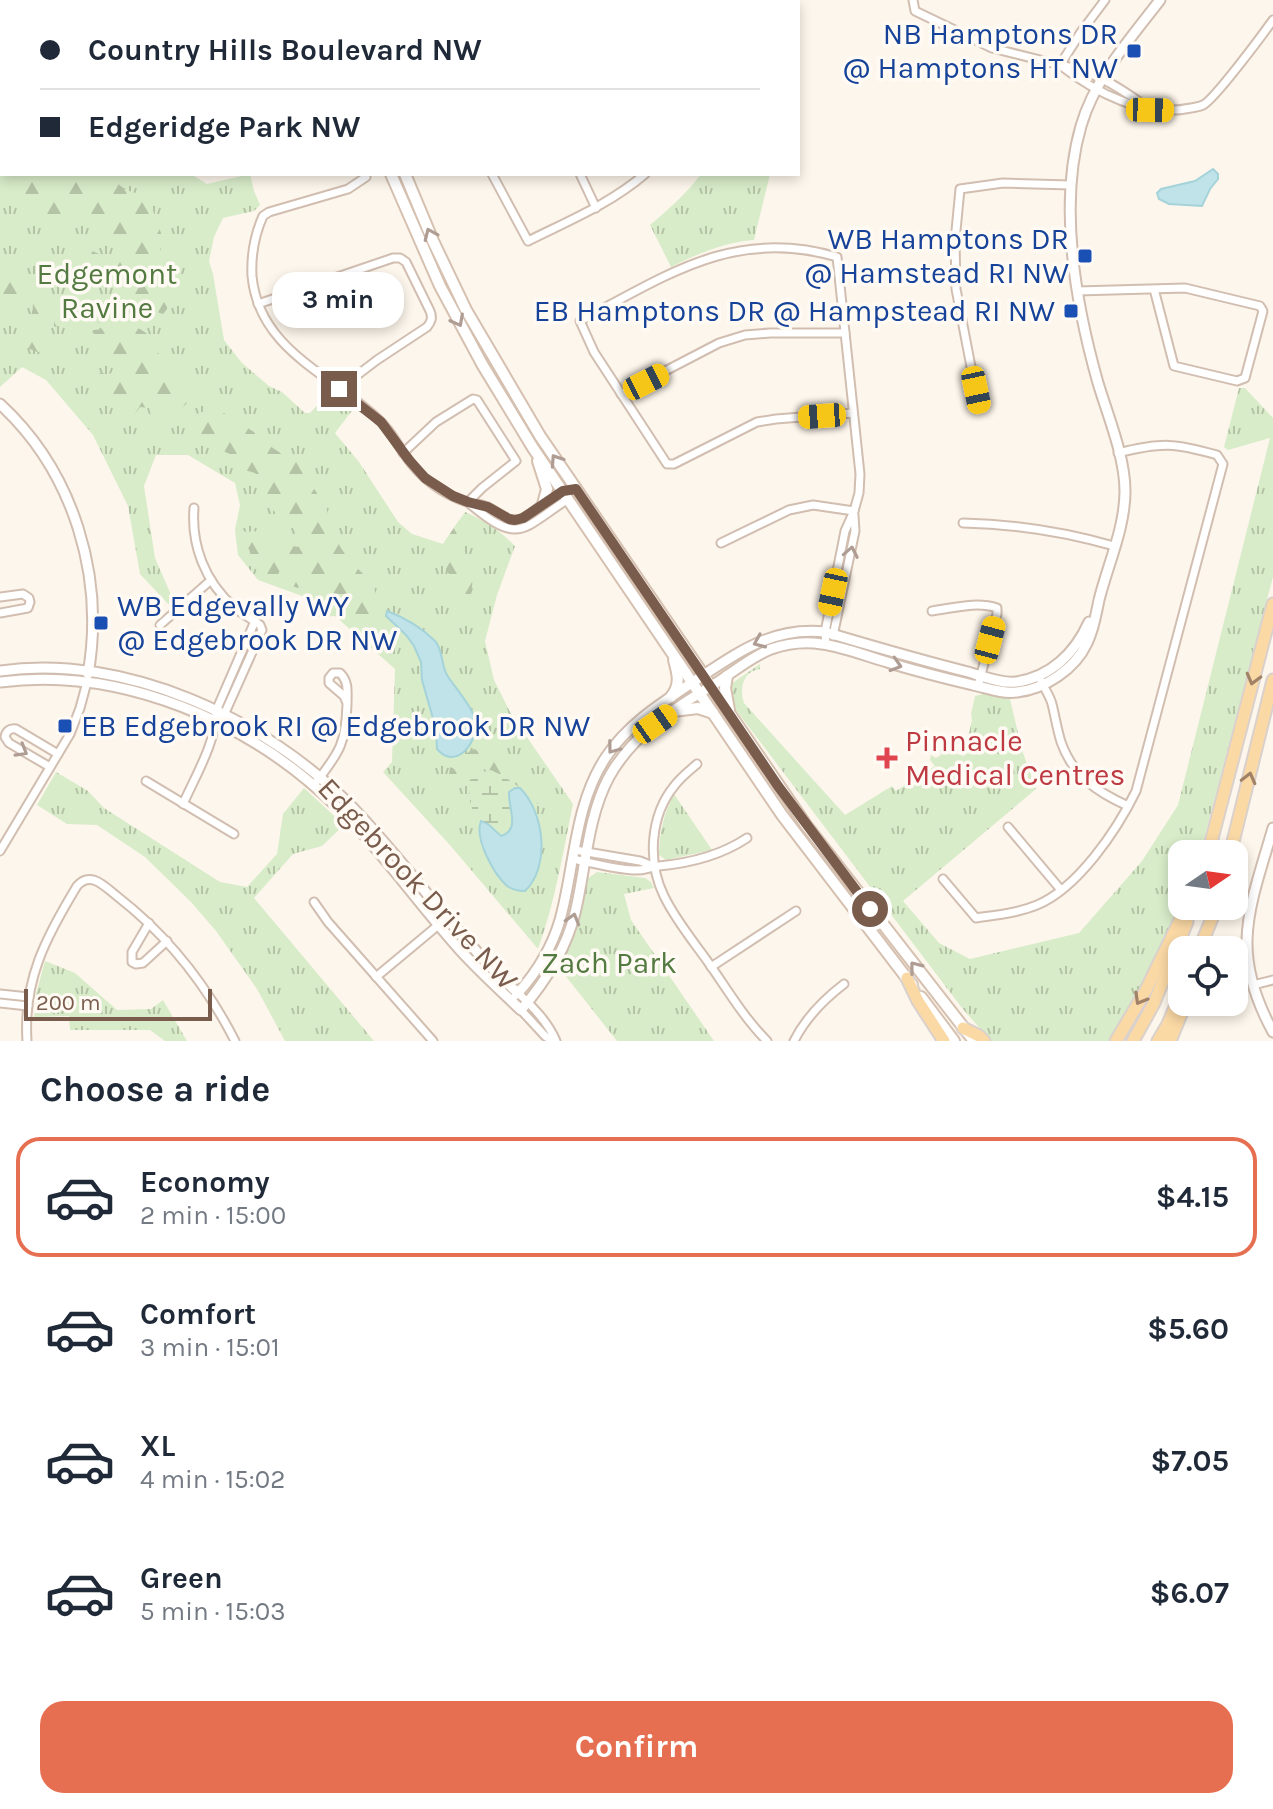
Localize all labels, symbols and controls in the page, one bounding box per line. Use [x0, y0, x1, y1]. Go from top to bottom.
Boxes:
place label: NB Hamptons DR @ Hamptons HT NW [842, 16, 1118, 86]
text: Country Hills Boulevard NW [88, 32, 482, 68]
marker: NB Hamptons DR @ Hamptons HT NW [1125, 42, 1143, 60]
car [1126, 98, 1174, 122]
text: Edgeridge Park NW [88, 109, 360, 145]
place label: WB Hamptons DR @ Hamstead RI NW [804, 221, 1069, 291]
one-way arrow [423, 227, 439, 242]
marker: WB Hamptons DR @ Hamstead RI NW [1076, 247, 1094, 265]
park label: Edgemont Ravine [37, 256, 177, 326]
callout: 3 min [273, 273, 405, 329]
text: 3 min [302, 284, 374, 315]
place label: EB Hamptons DR @ Hampstead RI NW [534, 293, 1055, 329]
marker: EB Hamptons DR @ Hampstead RI NW [1062, 302, 1080, 320]
one-way arrow [449, 313, 464, 328]
car [619, 360, 673, 404]
car [959, 364, 993, 416]
route end [321, 371, 357, 407]
car [797, 402, 847, 430]
one-way arrow [551, 455, 566, 469]
one-way arrow [842, 546, 859, 559]
car [816, 566, 850, 618]
place label: WB Edgevally WY @ Edgebrook DR NW [117, 588, 398, 658]
marker: WB Edgevally WY @ Edgebrook DR NW [92, 614, 110, 632]
car [972, 614, 1008, 666]
one-way arrow [753, 633, 767, 649]
one-way arrow [889, 656, 903, 672]
one-way arrow [1246, 672, 1262, 686]
car [628, 700, 682, 748]
place label: EB Edgebrook RI @ Edgebrook DR NW [81, 708, 590, 744]
marker: EB Edgebrook RI @ Edgebrook DR NW [56, 717, 74, 735]
place label: Pinnacle Medical Centres [905, 723, 1125, 793]
one-way arrow [609, 739, 623, 754]
one-way arrow [13, 741, 28, 757]
marker: Pinnacle Medical Centres [876, 747, 898, 769]
street label: Edgebrook Drive NW [310, 770, 526, 998]
one-way arrow [1239, 772, 1256, 786]
north arrow [1168, 840, 1248, 920]
map controls [1168, 840, 1248, 1016]
route start [852, 891, 888, 927]
one-way arrow [564, 912, 580, 926]
button: locate [1168, 936, 1248, 1016]
park label: Zach Park [541, 945, 677, 981]
one-way arrow [910, 961, 924, 976]
scale bar [24, 985, 212, 1021]
text: 200 m [36, 990, 101, 1016]
one-way arrow [1134, 990, 1150, 1005]
text: Choose a ride [40, 1068, 270, 1110]
icon: car [44, 1161, 116, 1233]
text: Economy [140, 1164, 270, 1200]
text: $4.15 [1156, 1179, 1229, 1215]
text: 2 min · 15:00 [140, 1200, 286, 1231]
icon: car [44, 1293, 116, 1365]
text: Comfort [140, 1296, 256, 1332]
text: $5.60 [1147, 1311, 1229, 1347]
text: 3 min · 15:01 [140, 1332, 280, 1363]
icon: car [44, 1425, 116, 1497]
text: XL [140, 1428, 175, 1464]
text: $7.05 [1151, 1443, 1229, 1479]
text: 4 min · 15:02 [140, 1464, 285, 1495]
icon: car [44, 1557, 116, 1629]
text: Green [140, 1560, 223, 1596]
text: $6.07 [1150, 1575, 1229, 1611]
text: 5 min · 15:03 [140, 1596, 286, 1627]
button: Confirm [40, 1701, 1233, 1793]

